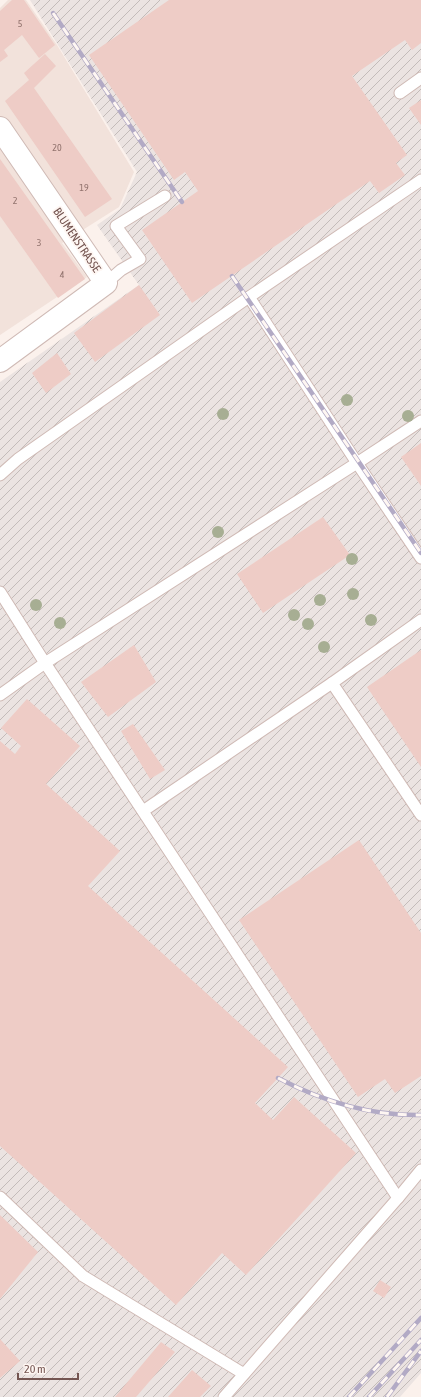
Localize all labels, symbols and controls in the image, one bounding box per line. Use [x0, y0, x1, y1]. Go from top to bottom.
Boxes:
house number: 5 [18, 18, 23, 29]
house number: 20 [52, 142, 62, 153]
house number: 19 [79, 182, 89, 193]
house number: 2 [13, 195, 18, 206]
street label: BLUMENSTRASSE [50, 205, 104, 275]
house number: 3 [37, 237, 42, 248]
house number: 4 [60, 269, 65, 280]
scale bar [18, 1355, 78, 1381]
text: 20 m [24, 1362, 46, 1376]

